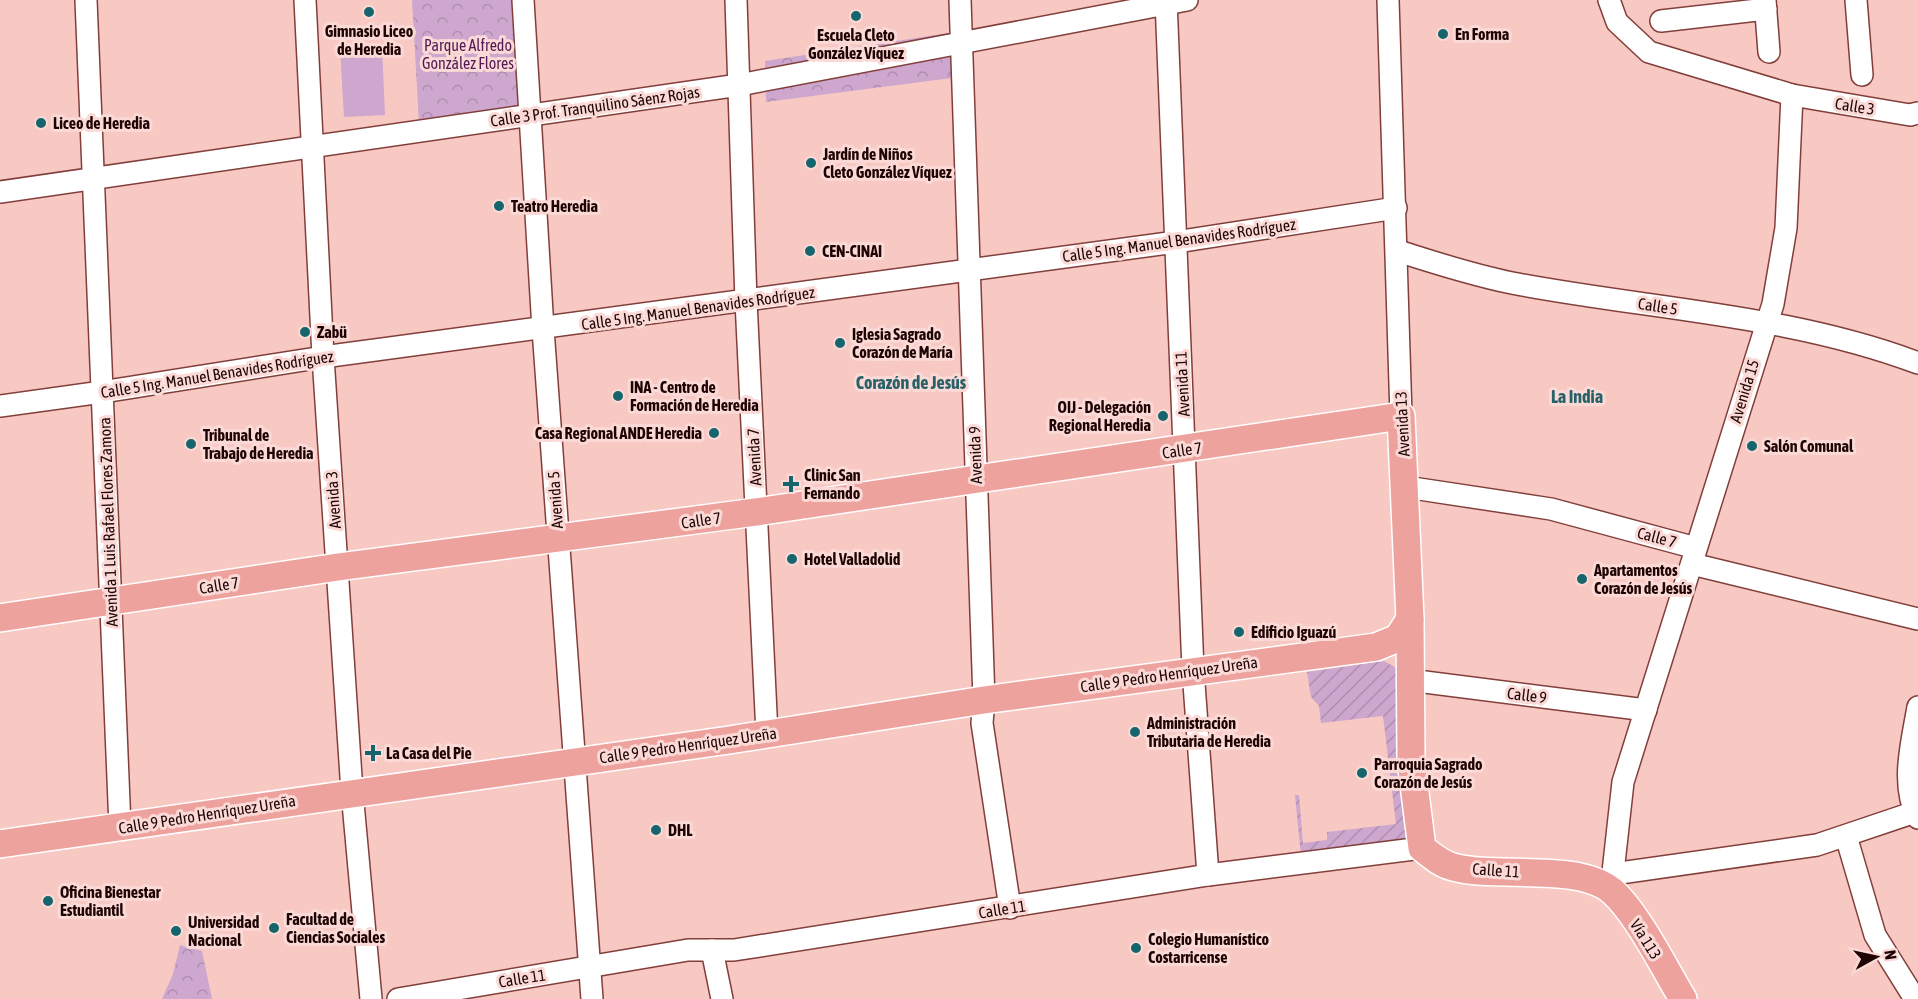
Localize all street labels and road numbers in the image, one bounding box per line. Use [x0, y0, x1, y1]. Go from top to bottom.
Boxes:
street label: Calle 3 Prof. Tranquilino Sáenz Rojas [489, 82, 701, 131]
street label: Calle 3 [1834, 94, 1876, 118]
street label: Calle 5 Ing. Manuel Benavides Rodríguez [1061, 215, 1297, 266]
street label: Calle 5 Ing. Manuel Benavides Rodríguez [580, 283, 816, 334]
street label: Calle 5 [1637, 294, 1679, 318]
street label: Calle 5 Ing. Manuel Benavides Rodríguez [99, 347, 335, 402]
street label: Avenida 11 [1171, 351, 1193, 417]
street label: Avenida 15 [1726, 357, 1762, 425]
street label: Avenida 13 [1391, 391, 1413, 457]
street label: Avenida 1 Luis Rafael Flores Zamora [95, 417, 121, 627]
street label: Avenida 9 [965, 426, 985, 484]
street label: Avenida 7 [744, 428, 764, 486]
street label: Calle 7 [1161, 438, 1203, 462]
street label: Avenida 3 [322, 471, 344, 529]
street label: Avenida 5 [544, 471, 566, 529]
street label: Calle 7 [680, 508, 722, 532]
street label: Calle 7 [1635, 523, 1679, 551]
street label: Calle 7 [198, 573, 240, 597]
street label: Calle 9 Pedro Henríquez Ureña [1079, 653, 1259, 696]
street label: Calle 9 [1506, 684, 1548, 706]
street label: Calle 9 Pedro Henríquez Ureña [598, 724, 778, 767]
street label: Calle 9 Pedro Henríquez Ureña [117, 791, 297, 838]
street label: Calle 11 [1472, 859, 1520, 881]
street label: Calle 11 [977, 896, 1027, 922]
street label: Vía 113 [1627, 916, 1665, 962]
street label: Calle 11 [497, 965, 547, 991]

